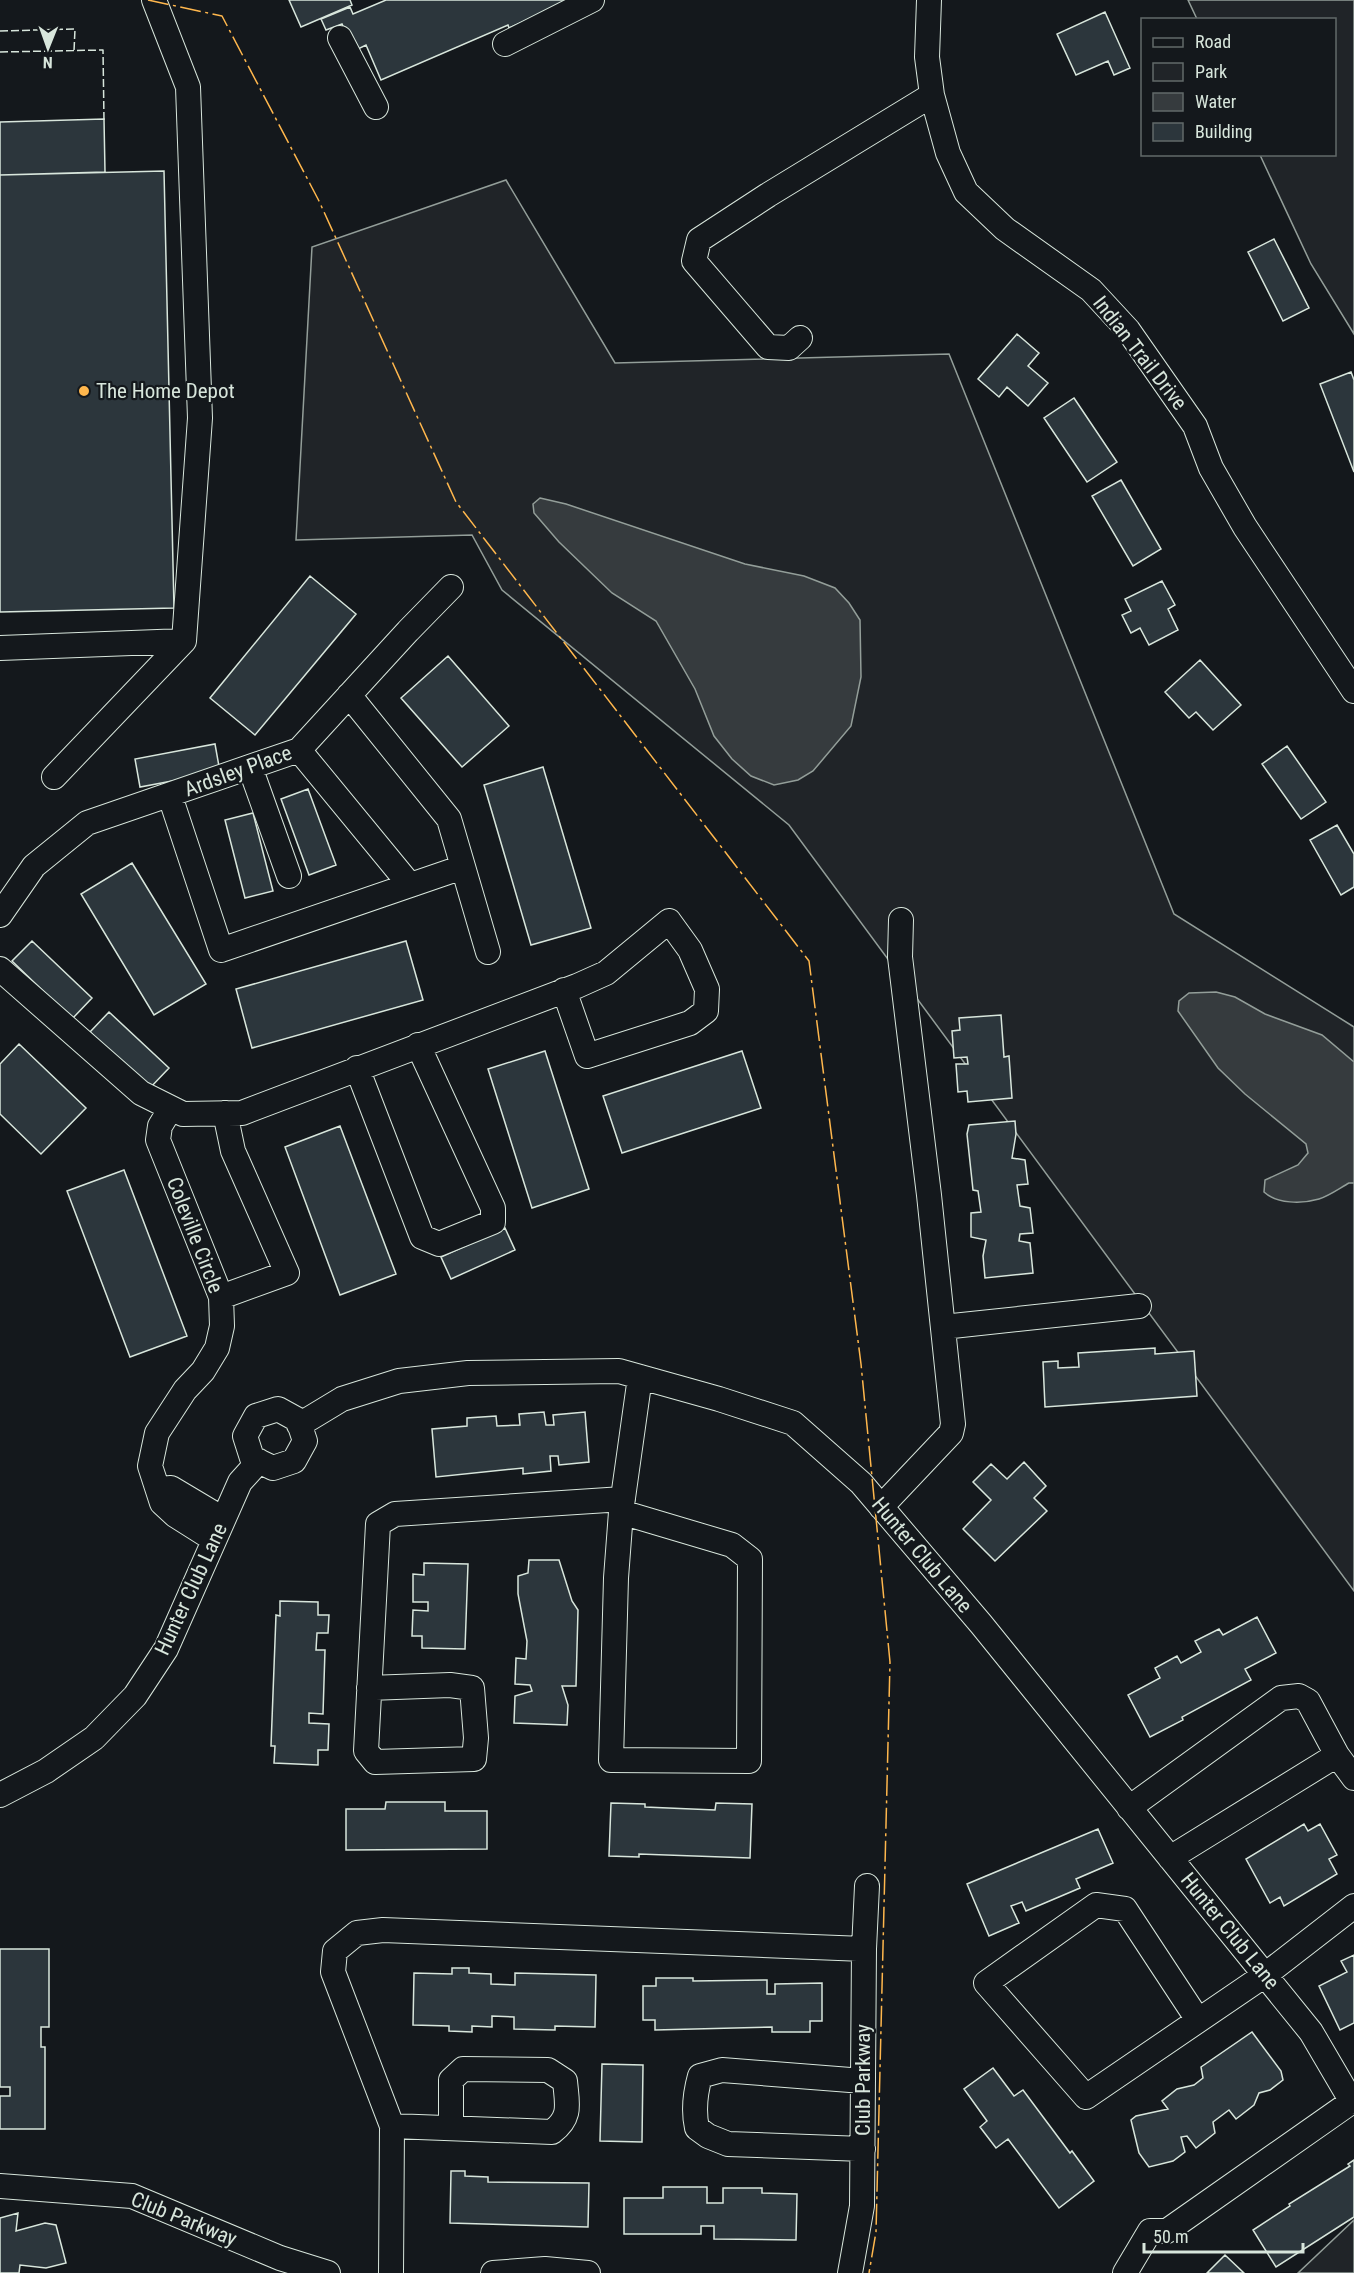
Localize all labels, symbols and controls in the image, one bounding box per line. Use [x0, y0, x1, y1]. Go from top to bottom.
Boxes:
north arrow [18, 18, 78, 78]
legend [1141, 18, 1336, 156]
text: Road [1195, 31, 1231, 52]
text: N [43, 53, 53, 72]
text: Park [1195, 61, 1227, 82]
text: Water [1195, 91, 1237, 112]
text: Building [1195, 121, 1252, 142]
street label: Indian Trail Drive [1088, 291, 1192, 415]
place label: The Home Depot [96, 379, 235, 403]
marker: The Home Depot [77, 384, 91, 398]
street label: Ardsley Place [181, 740, 295, 802]
street label: Coleville Circle [162, 1174, 228, 1297]
street label: Hunter Club Lane [867, 1493, 977, 1618]
street label: Hunter Club Lane [150, 1519, 232, 1659]
street label: Hunter Club Lane [1176, 1868, 1284, 1994]
street label: Club Parkway [851, 2024, 875, 2136]
street label: Club Parkway [128, 2187, 241, 2251]
scale bar [1144, 2216, 1303, 2254]
text: 50 m [1153, 2226, 1188, 2247]

